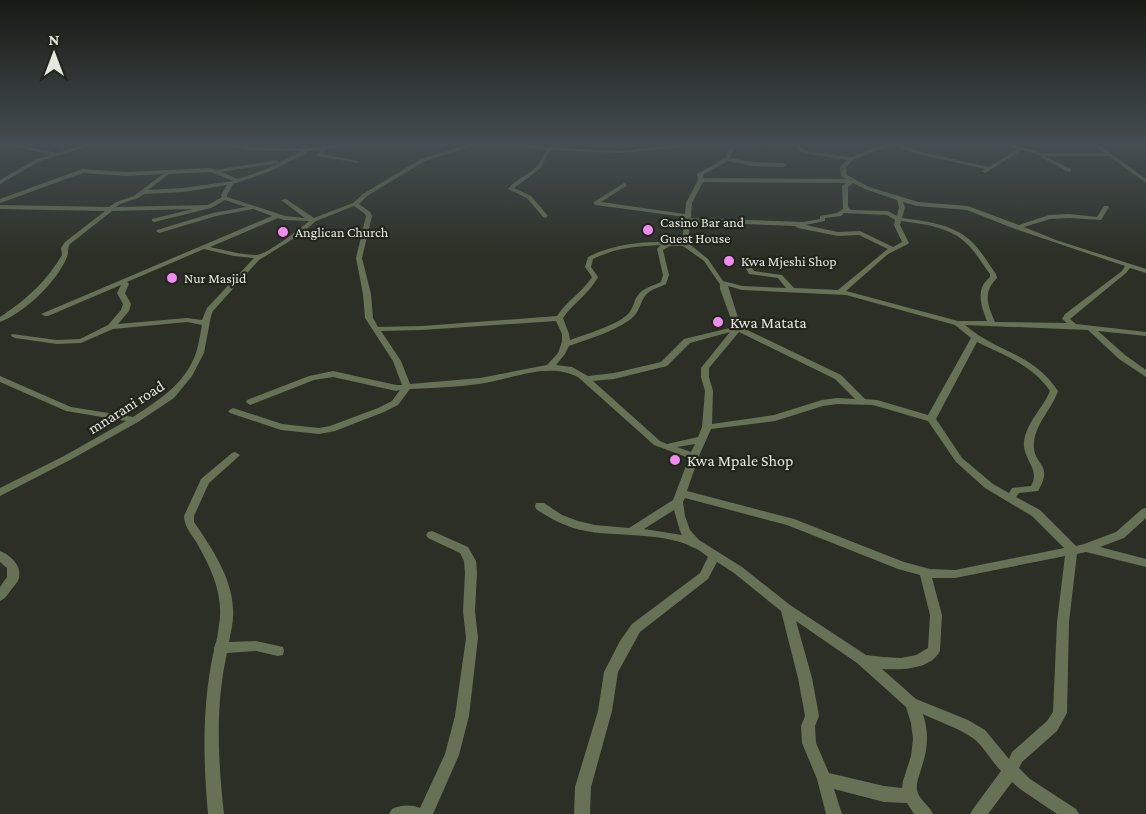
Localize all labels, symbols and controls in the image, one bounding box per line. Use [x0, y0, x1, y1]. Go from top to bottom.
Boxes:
north arrow [24, 24, 84, 84]
text: N [49, 31, 60, 48]
place label: Casino Bar and Guest House [660, 214, 745, 246]
marker: Casino Bar and Guest House [641, 223, 655, 237]
place label: Anglican Church [295, 224, 389, 240]
marker: Anglican Church [276, 225, 290, 239]
place label: Kwa Mjeshi Shop [741, 253, 837, 270]
marker: Kwa Mjeshi Shop [722, 254, 736, 268]
place label: Nur Masjid [184, 270, 247, 287]
marker: Nur Masjid [165, 271, 179, 285]
place label: Kwa Matata [730, 314, 807, 331]
marker: Kwa Matata [711, 315, 725, 329]
street label: mnarani road [85, 377, 168, 437]
place label: Kwa Mpale Shop [687, 452, 793, 470]
marker: Kwa Mpale Shop [668, 453, 682, 467]

